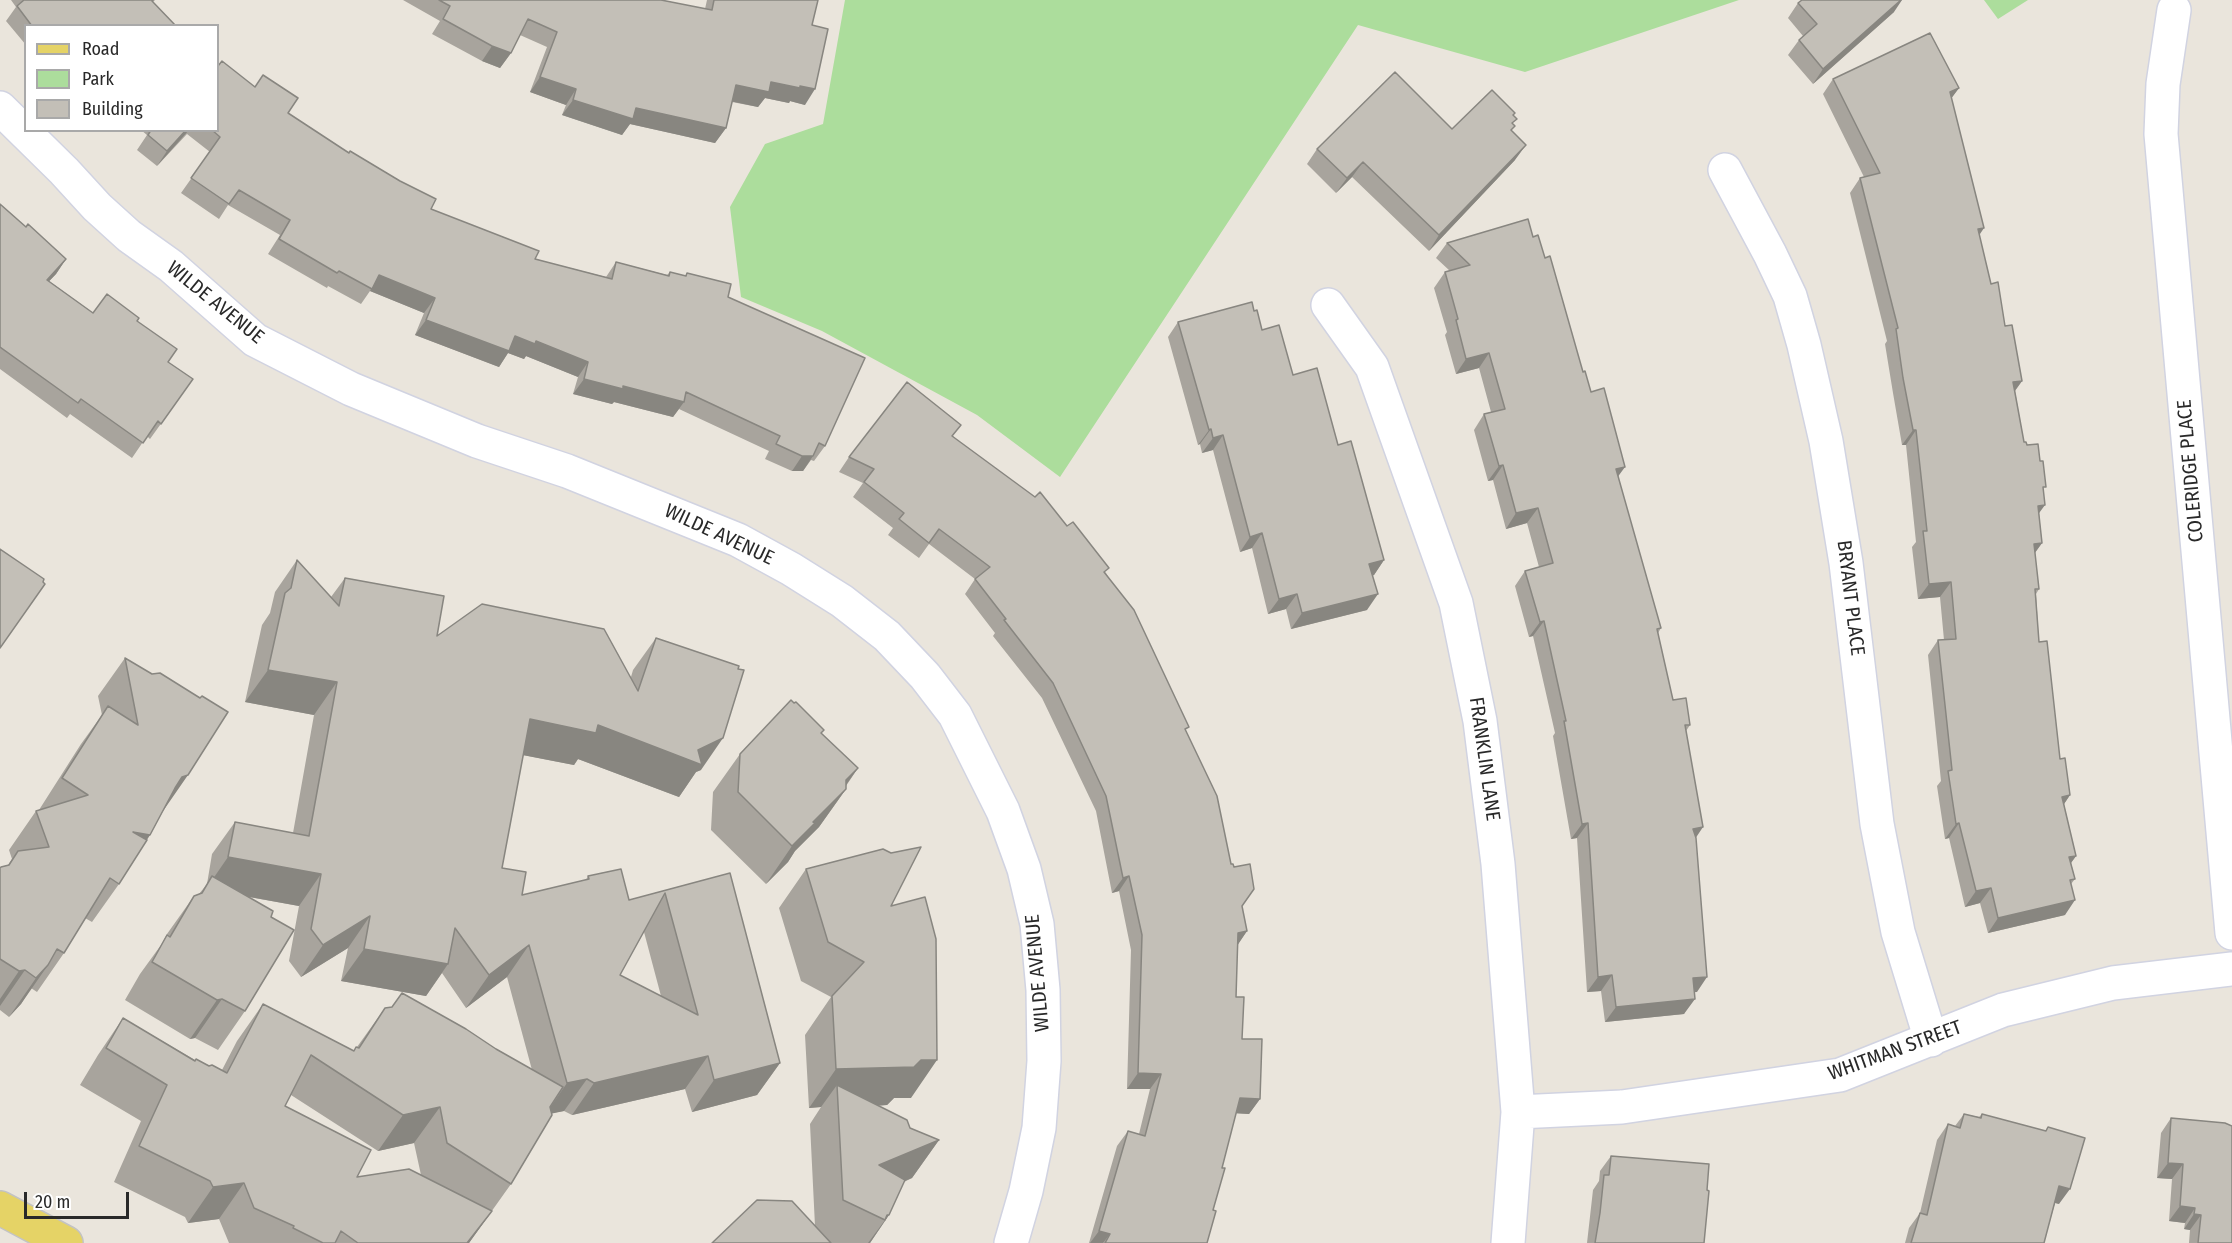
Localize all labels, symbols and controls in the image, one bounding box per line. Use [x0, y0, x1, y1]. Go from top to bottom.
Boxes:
legend [24, 24, 219, 132]
text: Road [82, 38, 119, 60]
text: Park [82, 68, 114, 90]
text: Building [82, 98, 143, 120]
street label: WILDE AVENUE [162, 257, 268, 349]
street label: COLERIDGE PLACE [2173, 399, 2209, 543]
street label: WILDE AVENUE [661, 499, 777, 571]
street label: BRYANT PLACE [1831, 539, 1869, 657]
street label: FRANKLIN LANE [1463, 696, 1505, 822]
street label: WILDE AVENUE [1021, 913, 1055, 1033]
street label: WHITMAN STREET [1825, 1016, 1965, 1086]
scale bar [27, 1180, 132, 1218]
text: 20 m [35, 1191, 70, 1213]

